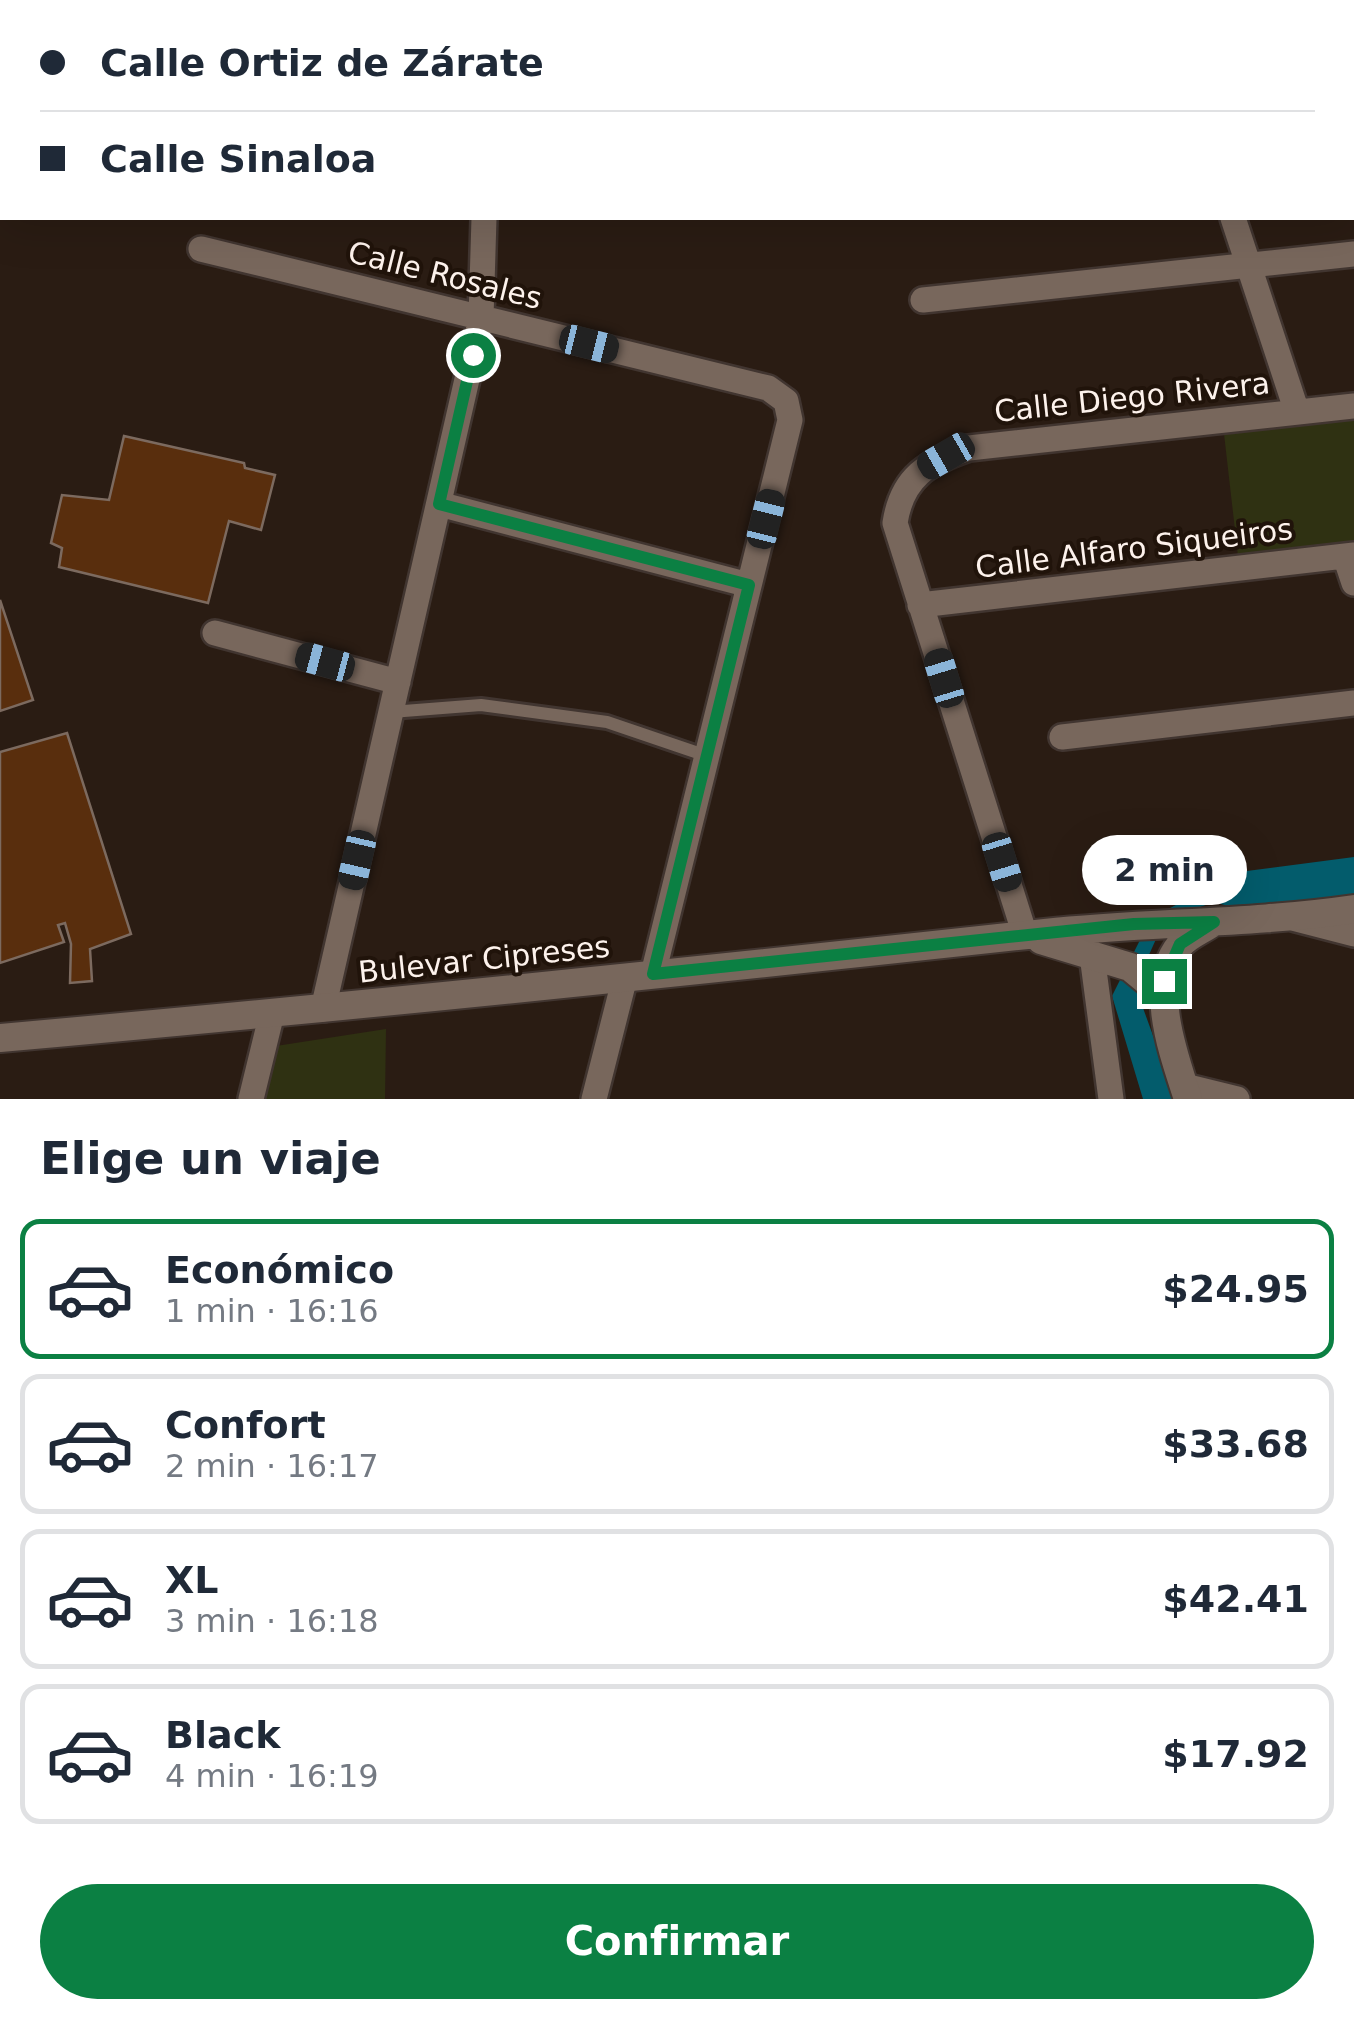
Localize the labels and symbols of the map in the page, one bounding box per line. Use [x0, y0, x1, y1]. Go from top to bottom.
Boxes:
street label: Calle Rosales [345, 234, 545, 316]
car [556, 322, 622, 366]
route start [451, 333, 496, 378]
street label: Calle Diego Rivera [992, 365, 1272, 429]
car [913, 428, 979, 484]
car [744, 486, 788, 552]
street label: Calle Alfaro Siqueiros [973, 511, 1295, 585]
car [292, 640, 358, 684]
car [921, 645, 967, 711]
car [336, 827, 378, 893]
car [979, 829, 1025, 895]
callout: 2 min [1082, 836, 1246, 906]
street label: Bulevar Cipreses [357, 928, 611, 990]
route end [1142, 959, 1187, 1004]

